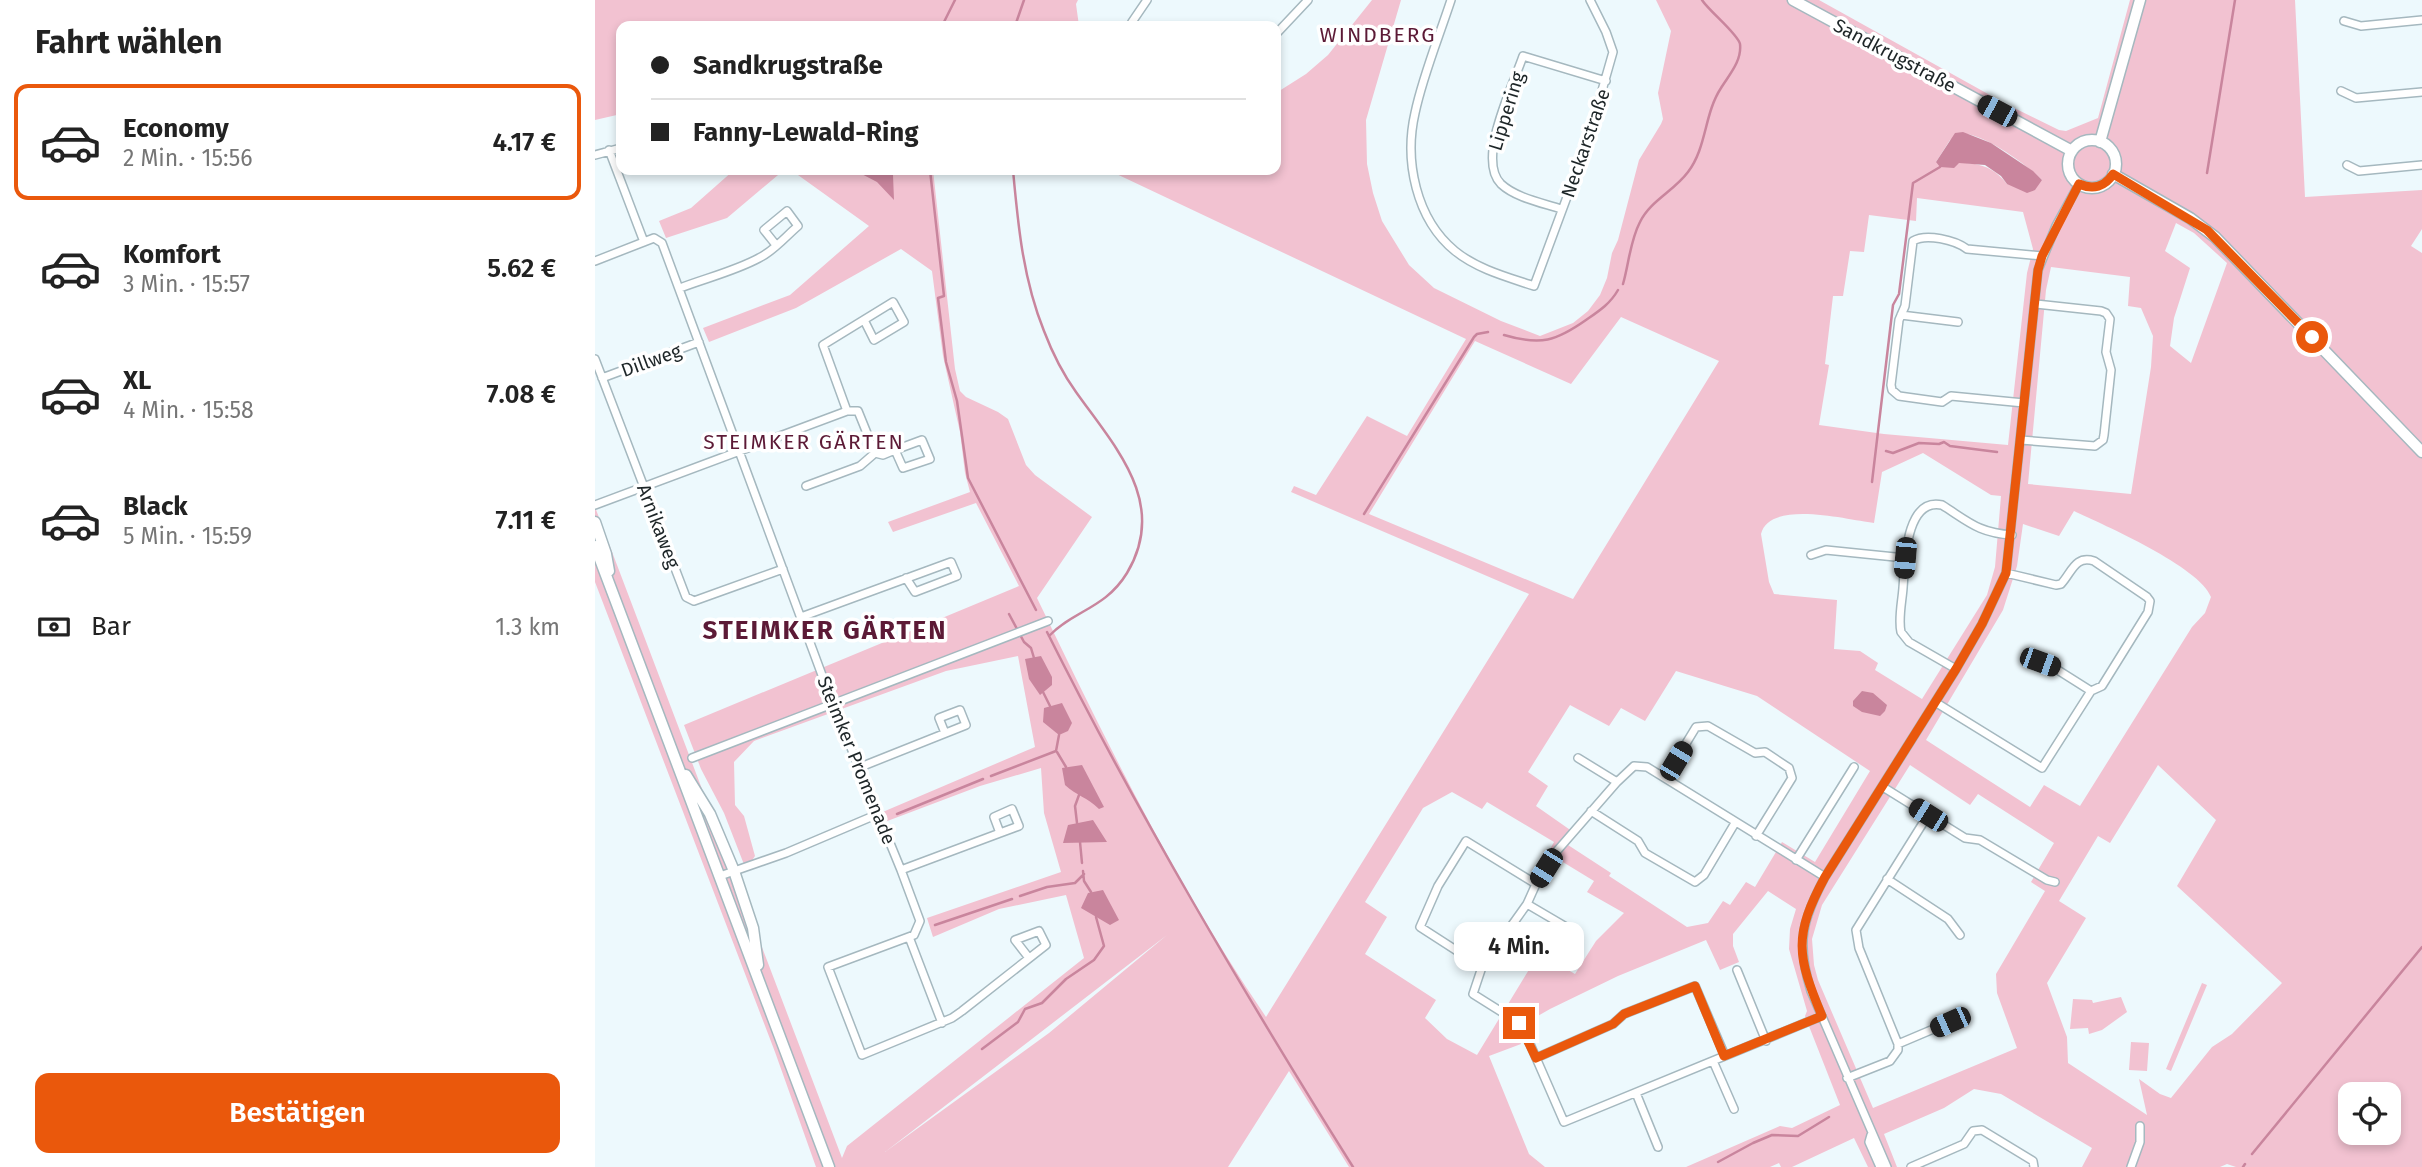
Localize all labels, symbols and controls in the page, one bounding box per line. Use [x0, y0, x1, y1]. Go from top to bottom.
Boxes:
street label: Sandkrugstraße [1830, 13, 1960, 97]
district label: WINDBERG [1319, 22, 1437, 48]
text: Fahrt wählen [35, 23, 222, 61]
text: Sandkrugstraße [693, 50, 883, 81]
street label: Lippering [1484, 69, 1529, 153]
street label: Neckarstraße [1556, 86, 1615, 201]
car [1974, 92, 2021, 130]
icon: car [39, 111, 102, 174]
text: Economy [123, 113, 229, 144]
text: Fanny-Lewald-Ring [693, 117, 919, 148]
text: 4.17 € [492, 127, 556, 158]
text: 2 Min. · 15:56 [123, 144, 252, 172]
icon: car [39, 237, 102, 300]
text: Komfort [123, 239, 221, 270]
text: 5.62 € [487, 253, 556, 284]
text: 3 Min. · 15:57 [123, 270, 250, 298]
route start [2296, 321, 2328, 353]
street label: Dillweg [618, 339, 685, 382]
icon: car [39, 363, 102, 426]
text: XL [123, 365, 151, 396]
text: 7.08 € [487, 379, 556, 410]
text: 4 Min. · 15:58 [123, 396, 254, 424]
district label: STEIMKER GÄRTEN [703, 429, 905, 455]
street label: Arnikaweg [632, 481, 685, 572]
icon: car [39, 489, 102, 552]
text: Black [123, 491, 188, 522]
text: 7.11 € [495, 505, 556, 536]
text: 5 Min. · 15:59 [123, 522, 252, 550]
car [1893, 536, 1918, 580]
icon: cash [35, 608, 73, 646]
text: Bar [91, 611, 131, 642]
text: 1.3 km [495, 613, 560, 641]
district label: STEIMKER GÄRTEN [702, 615, 948, 646]
car [2017, 645, 2064, 679]
street label: Steimker Promenade [812, 673, 901, 848]
car [1657, 738, 1696, 784]
car [1905, 795, 1952, 835]
car [1526, 845, 1567, 891]
callout: 4 Min. [1454, 922, 1584, 970]
text: 4 Min. [1488, 932, 1550, 960]
car [1927, 1004, 1974, 1040]
route end [1503, 1007, 1535, 1039]
button: Bestätigen [35, 1073, 560, 1153]
map controls [2338, 1082, 2401, 1145]
button: locate [2338, 1082, 2401, 1145]

